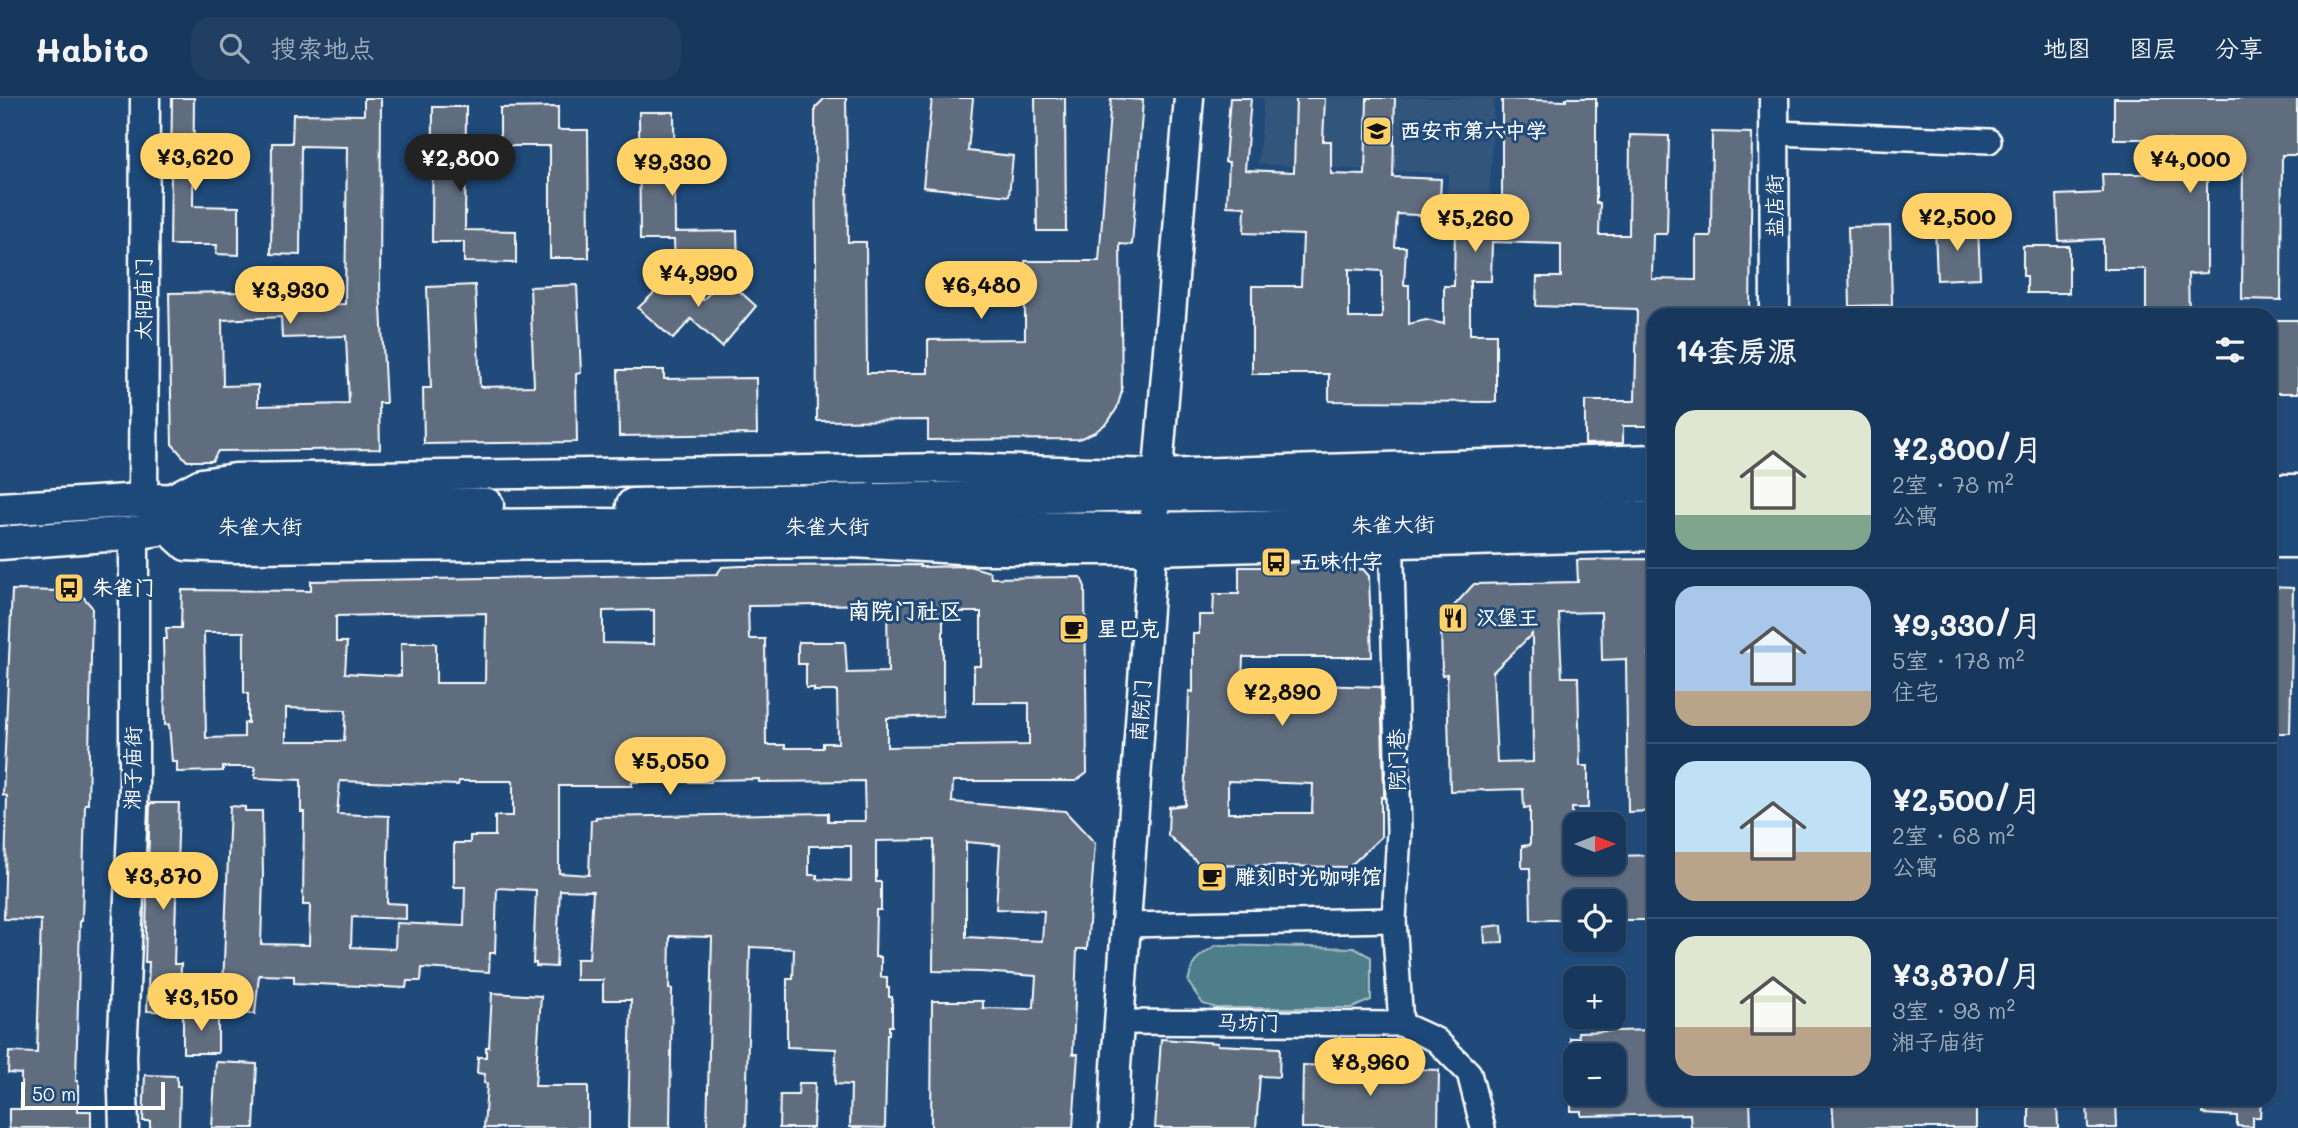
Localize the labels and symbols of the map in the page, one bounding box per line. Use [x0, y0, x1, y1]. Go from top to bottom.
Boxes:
school or university icon: 西安市第六中学 [1360, 114, 1394, 148]
place label: 西安市第六中学 [1400, 116, 1547, 143]
pin: ¥3,620 [138, 134, 252, 193]
pin: ¥2,800 [403, 134, 517, 194]
pin: ¥4,000 [2133, 136, 2247, 195]
pin: ¥9,330 [615, 139, 729, 198]
street label: 盐店街 [1760, 175, 1787, 238]
pin: ¥5,260 [1418, 194, 1532, 254]
pin: ¥2,500 [1900, 194, 2014, 253]
pin: ¥4,990 [641, 250, 755, 309]
street label: 太阳庙门 [129, 257, 156, 341]
pin: ¥6,480 [924, 262, 1038, 321]
pin: ¥3,930 [233, 266, 347, 326]
street label: 朱雀大街 [1351, 509, 1435, 538]
street label: 朱雀大街 [218, 512, 302, 539]
street label: 朱雀大街 [785, 512, 869, 539]
bus stop icon: 五味什字 [1259, 545, 1293, 579]
place label: 五味什字 [1299, 547, 1383, 574]
bus stop icon: 朱雀门 [52, 571, 86, 605]
place label: 朱雀门 [92, 573, 155, 600]
district label: 南院门社区 [848, 595, 963, 625]
restaurant icon: 汉堡王 [1436, 601, 1470, 635]
place label: 汉堡王 [1476, 603, 1539, 630]
cafe icon: 星巴克 [1057, 612, 1091, 646]
place label: 星巴克 [1097, 614, 1160, 641]
pin: ¥2,890 [1225, 668, 1339, 728]
street label: 南院门 [1124, 678, 1155, 742]
street label: 湘子庙街 [117, 726, 146, 810]
street label: 院门巷 [1381, 728, 1410, 792]
pin: ¥5,050 [613, 738, 727, 797]
north arrow [1563, 812, 1626, 875]
pin: ¥3,870 [106, 852, 220, 912]
cafe icon: 雕刻时光咖啡馆 [1195, 860, 1229, 894]
place label: 雕刻时光咖啡馆 [1235, 862, 1382, 889]
pin: ¥3,150 [144, 974, 258, 1033]
street label: 马坊门 [1216, 1007, 1280, 1036]
pin: ¥8,960 [1313, 1038, 1427, 1098]
scale bar [21, 1079, 164, 1111]

